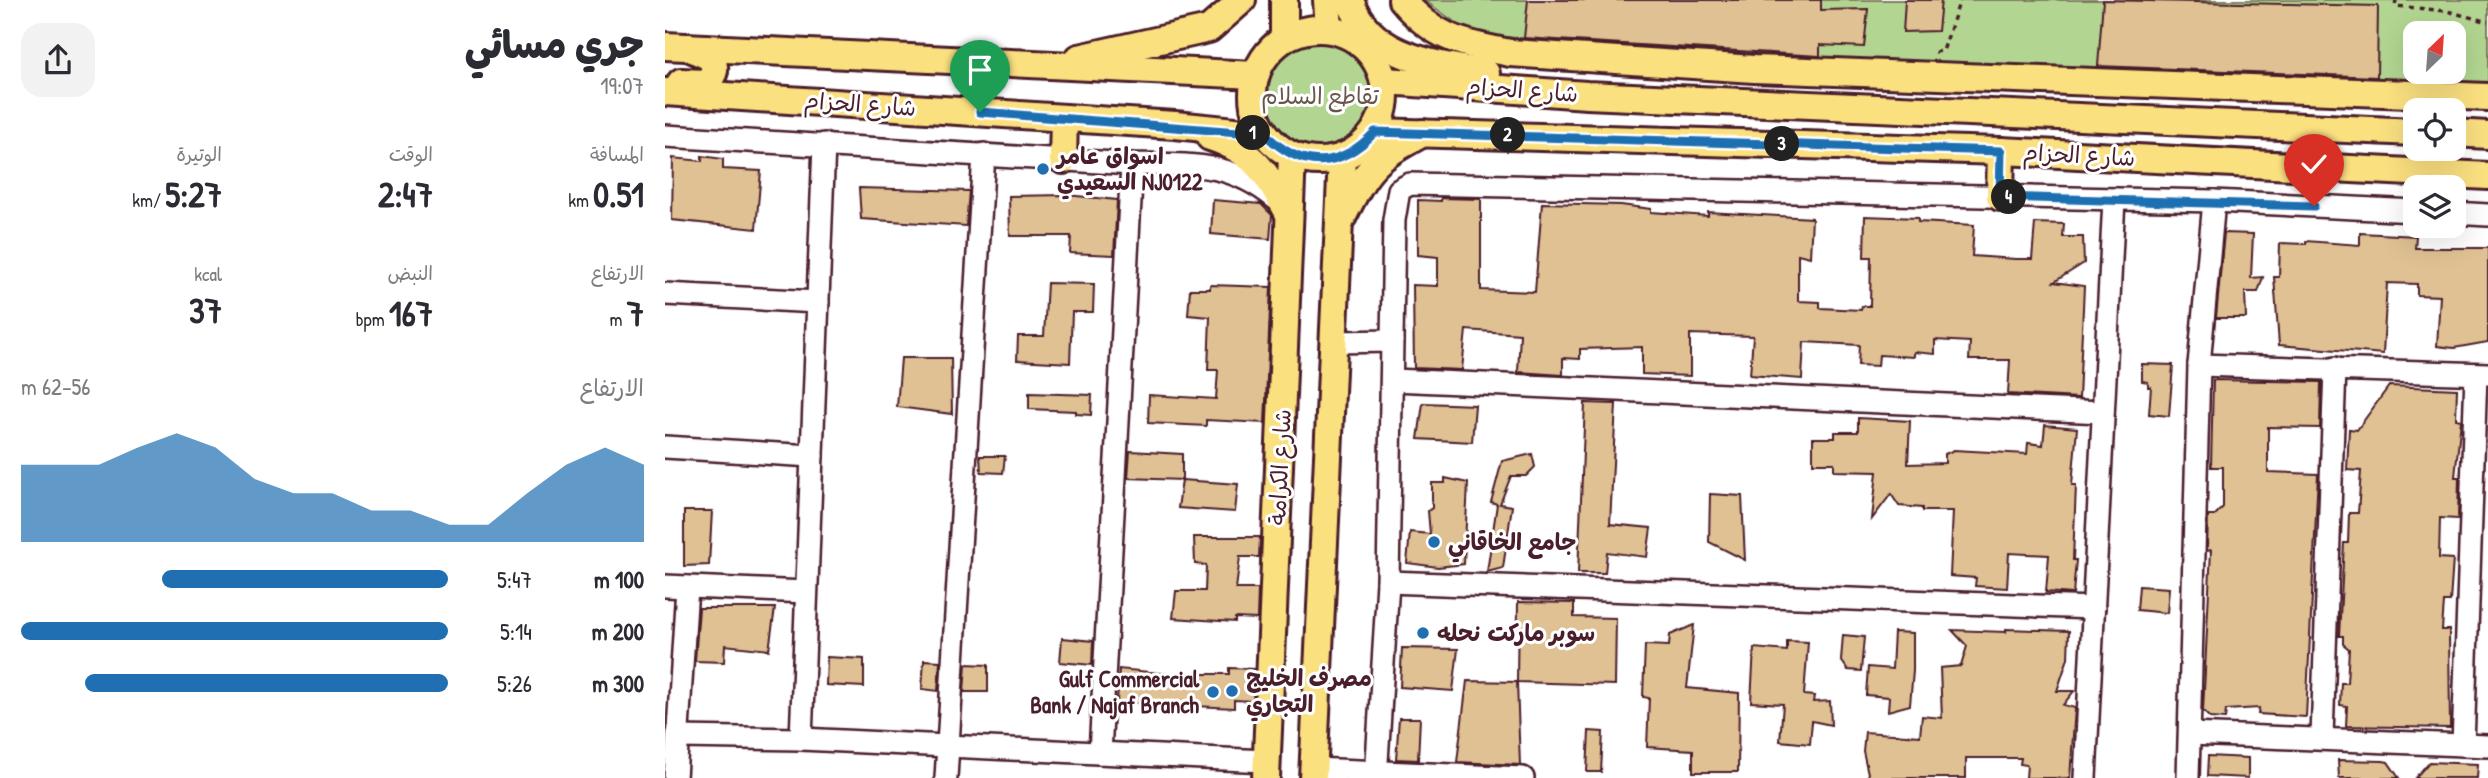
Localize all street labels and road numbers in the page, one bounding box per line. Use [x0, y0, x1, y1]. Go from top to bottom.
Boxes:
street label: شارع الحزام [1465, 70, 1579, 111]
street label: شارع الحزام [803, 84, 917, 125]
street label: شارع الحزام [2022, 136, 2136, 175]
street label: شارع الكرامة [1261, 408, 1299, 526]

